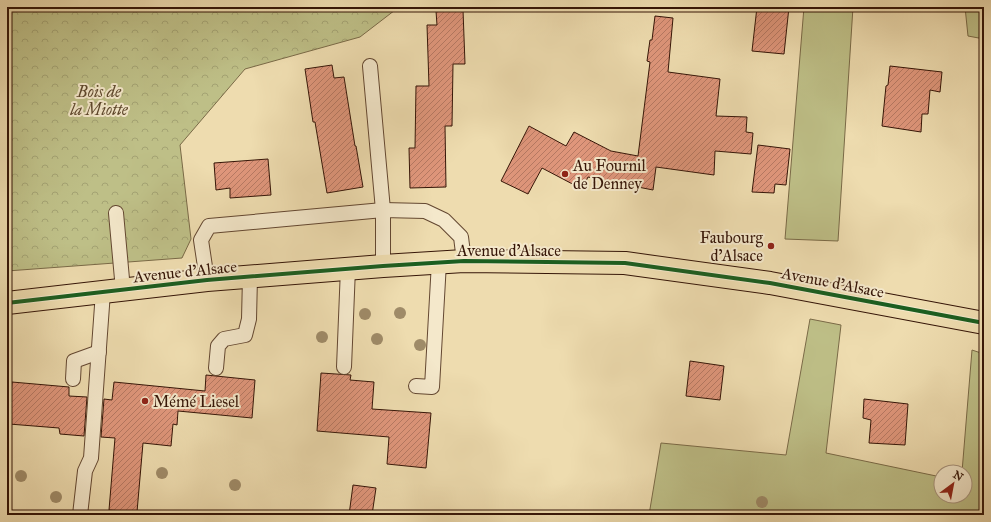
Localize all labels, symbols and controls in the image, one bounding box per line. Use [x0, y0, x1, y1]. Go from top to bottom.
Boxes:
park label: Bois de la Miotte [69, 82, 129, 119]
place label: Au Fournil de Denney [572, 156, 646, 193]
marker: Au Fournil de Denney [560, 169, 570, 179]
place label: Faubourg d'Alsace [700, 228, 764, 265]
street label: Avenue d'Alsace [456, 241, 561, 260]
marker: Faubourg d'Alsace [766, 241, 776, 251]
street label: Avenue d'Alsace [131, 257, 238, 286]
street label: Avenue d'Alsace [779, 263, 886, 302]
place label: Mémé Liesel [153, 392, 240, 411]
marker: Mémé Liesel [140, 396, 150, 406]
north arrow [933, 464, 973, 504]
text: N [951, 468, 966, 484]

